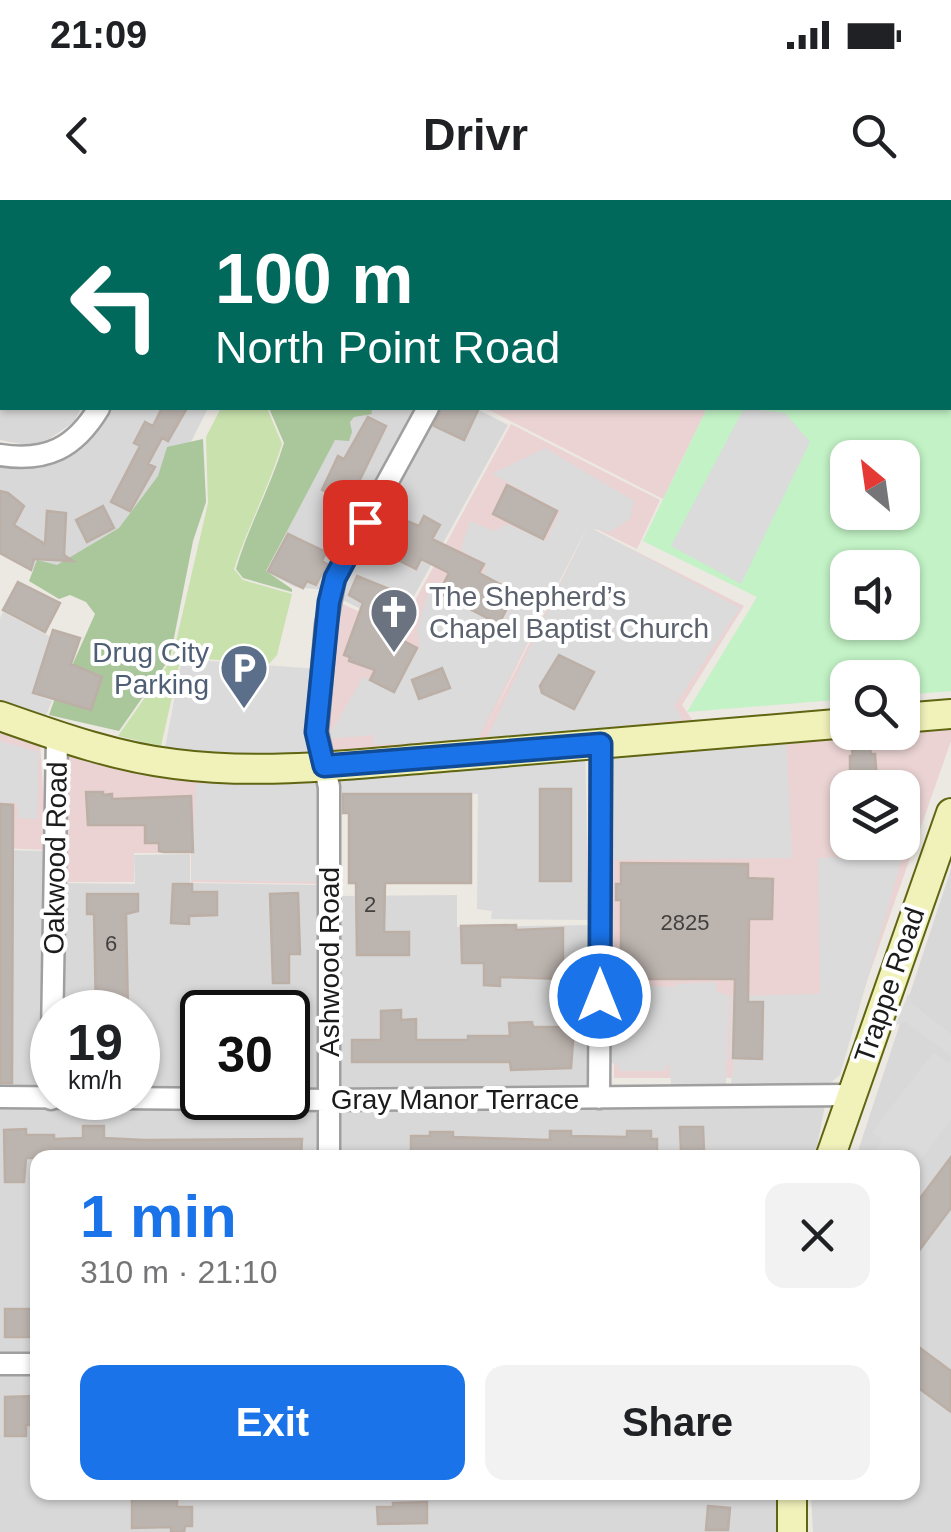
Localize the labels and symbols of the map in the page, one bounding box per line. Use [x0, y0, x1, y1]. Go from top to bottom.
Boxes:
north arrow [830, 440, 920, 530]
pin [323, 480, 408, 565]
place label: The Shepherd’s Chapel Baptist Church [429, 581, 709, 644]
church icon: The Shepherd’s Chapel Baptist Church [368, 586, 420, 654]
place label: Drug City Parking [92, 637, 209, 700]
parking icon: Drug City Parking [218, 642, 270, 710]
street label: Oakwood Road [38, 761, 73, 955]
street label: Ashwood Road [314, 867, 345, 1057]
house number: 2 [364, 892, 376, 917]
street label: Trappe Road [848, 903, 931, 1067]
house number: 2825 [661, 910, 709, 935]
house number: 6 [105, 931, 117, 956]
position arrow [548, 944, 652, 1048]
speed limit sign: 30 [180, 990, 310, 1120]
street label: Gray Manor Terrace [331, 1084, 579, 1115]

